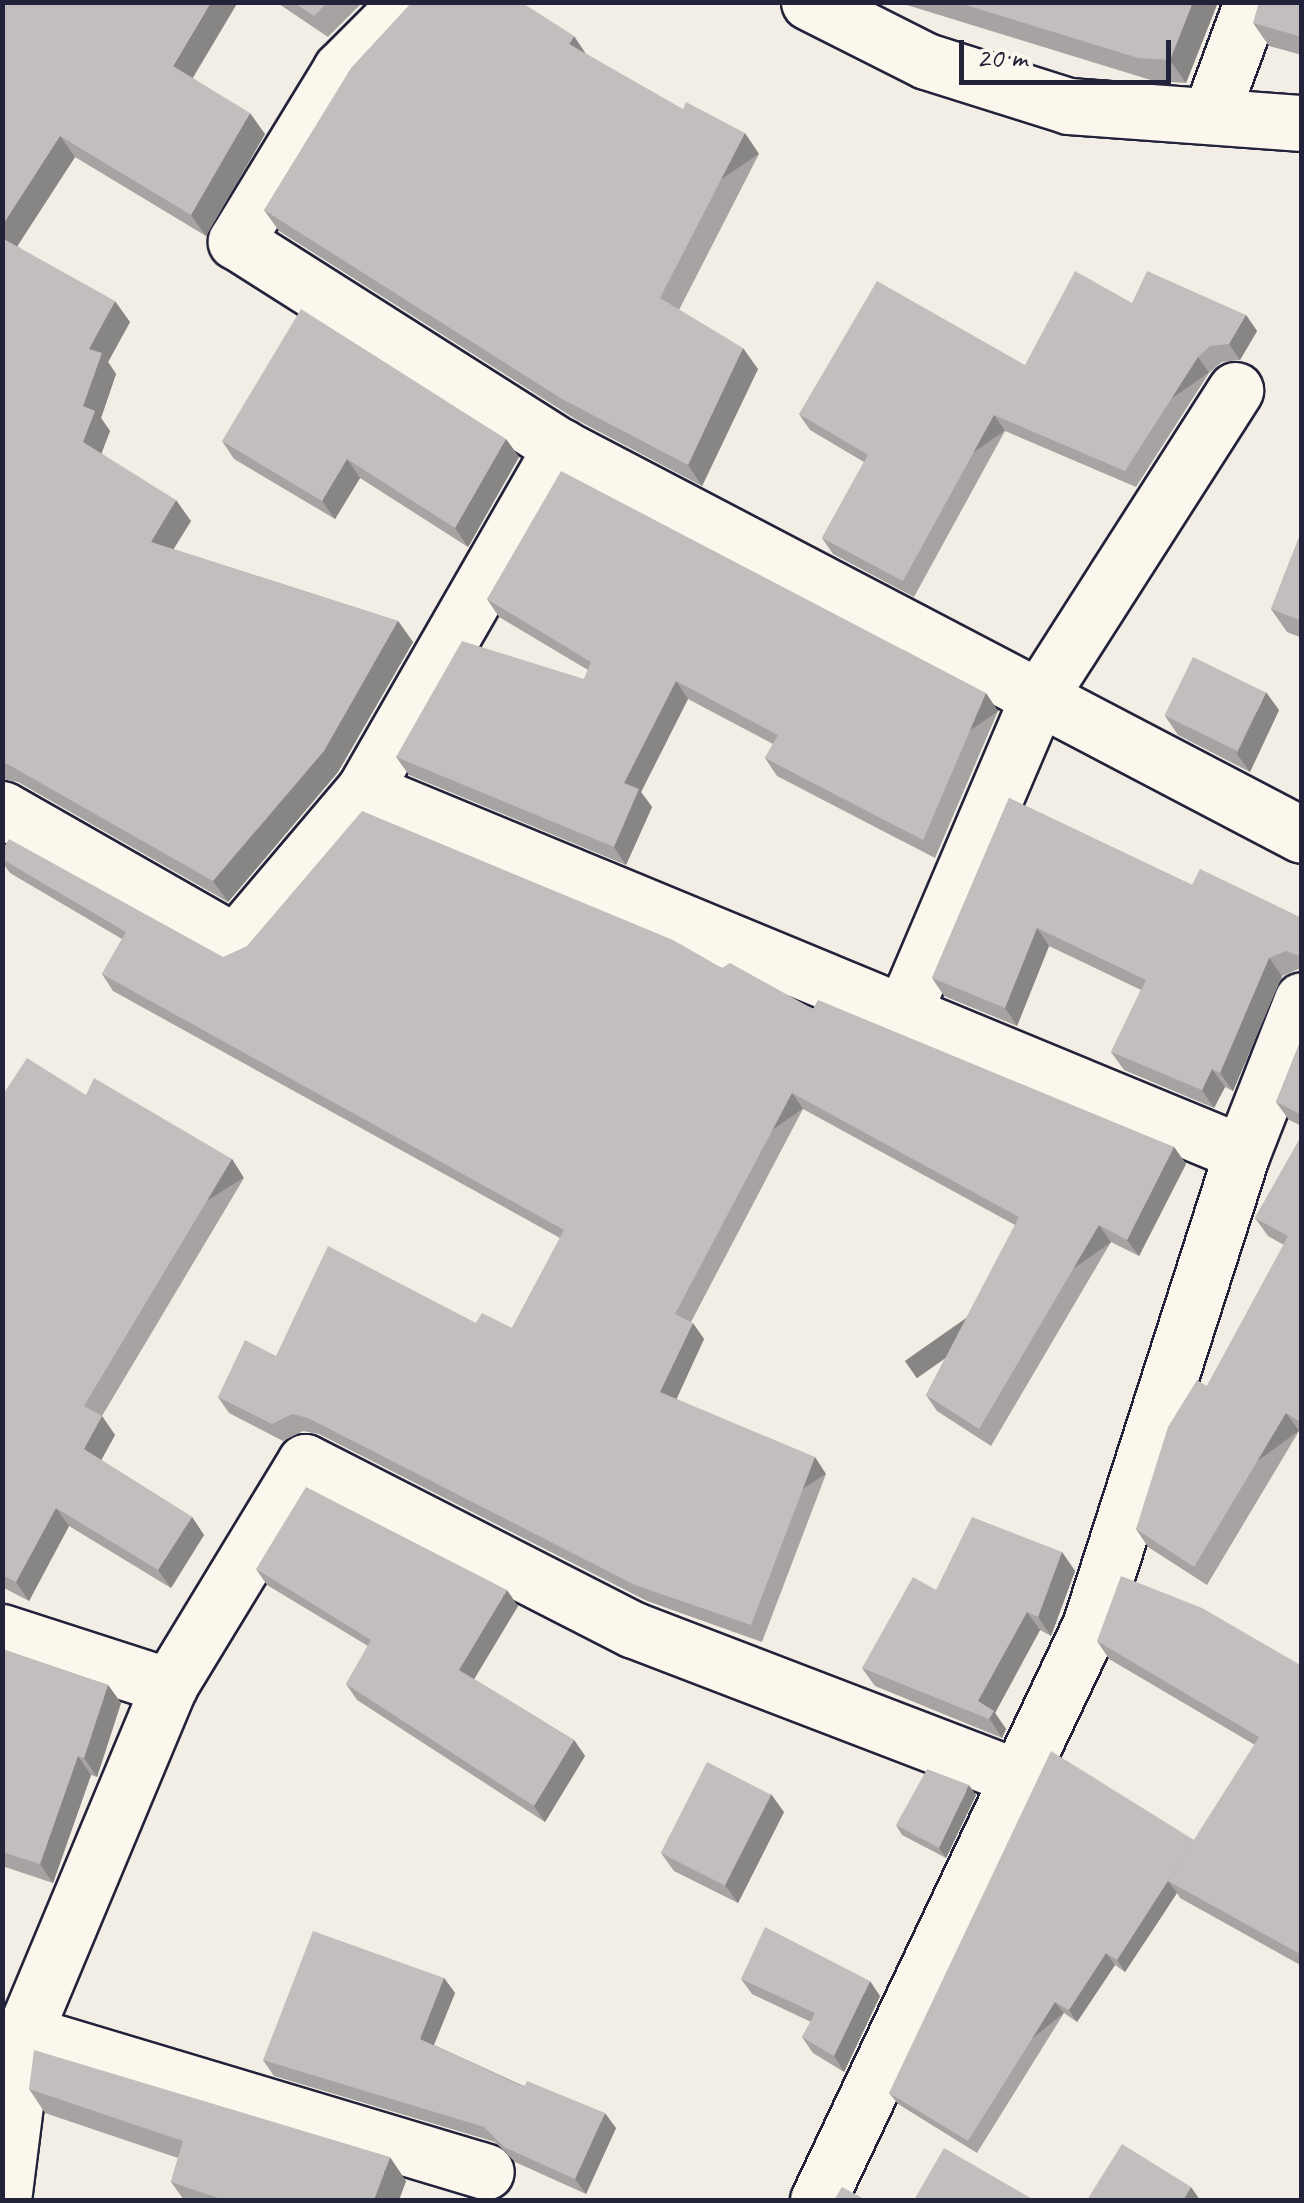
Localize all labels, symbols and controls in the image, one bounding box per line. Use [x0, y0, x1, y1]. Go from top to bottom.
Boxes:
scale bar [964, 20, 1176, 82]
text: 20 m [976, 38, 1027, 76]

